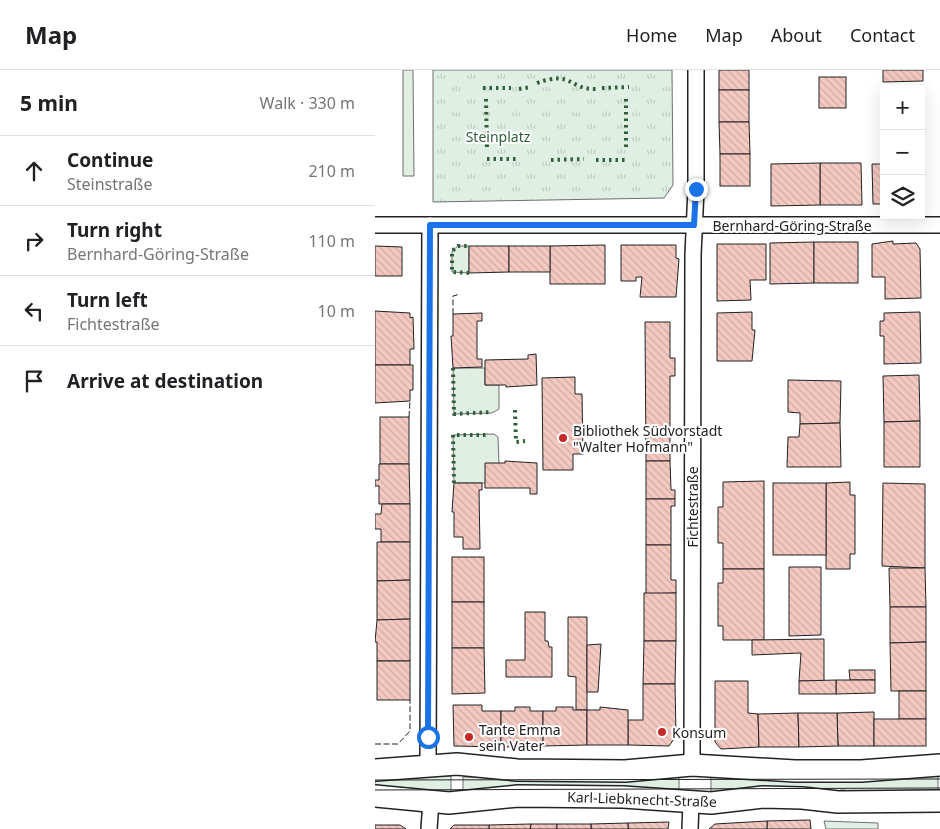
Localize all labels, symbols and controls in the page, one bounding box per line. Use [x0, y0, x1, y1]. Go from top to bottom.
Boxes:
text: Map [25, 18, 77, 51]
text: Home [626, 23, 677, 47]
text: Map [705, 23, 743, 47]
text: About [771, 23, 822, 47]
text: Contact [850, 23, 915, 47]
map controls [880, 85, 925, 220]
button: + [880, 85, 925, 130]
text: 5 min [20, 89, 78, 117]
text: Walk · 330 m [260, 92, 355, 114]
park label: Steinplatz [466, 127, 531, 146]
button: − [880, 130, 925, 175]
text: Continue [67, 147, 153, 173]
icon: ahead [20, 157, 48, 185]
text: 210 m [308, 160, 355, 182]
text: Steinstraße [67, 173, 152, 195]
button: layers [880, 175, 925, 220]
route end [685, 178, 708, 201]
street label: Bernhard-Göring-Straße [712, 216, 872, 235]
text: Turn right [67, 217, 162, 243]
icon: right [20, 227, 48, 255]
text: 110 m [308, 230, 355, 252]
text: Bernhard-Göring-Straße [67, 243, 249, 265]
text: Turn left [67, 287, 148, 313]
icon: left [20, 297, 48, 325]
text: 10 m [318, 300, 355, 322]
text: Fichtestraße [67, 313, 160, 335]
icon: arrive [20, 367, 48, 395]
text: Arrive at destination [67, 368, 263, 394]
place label: Bibliothek Südvorstadt "Walter Hofmann" [573, 421, 722, 456]
marker: Bibliothek Südvorstadt "Walter Hofmann" [557, 432, 569, 444]
street label: Fichtestraße [683, 466, 702, 548]
place label: Tante Emma sein Vater [479, 720, 561, 755]
place label: Konsum [672, 723, 726, 742]
route start [417, 726, 440, 749]
marker: Konsum [656, 726, 668, 738]
marker: Tante Emma sein Vater [463, 731, 475, 743]
street label: Karl-Liebknecht-Straße [567, 787, 717, 811]

